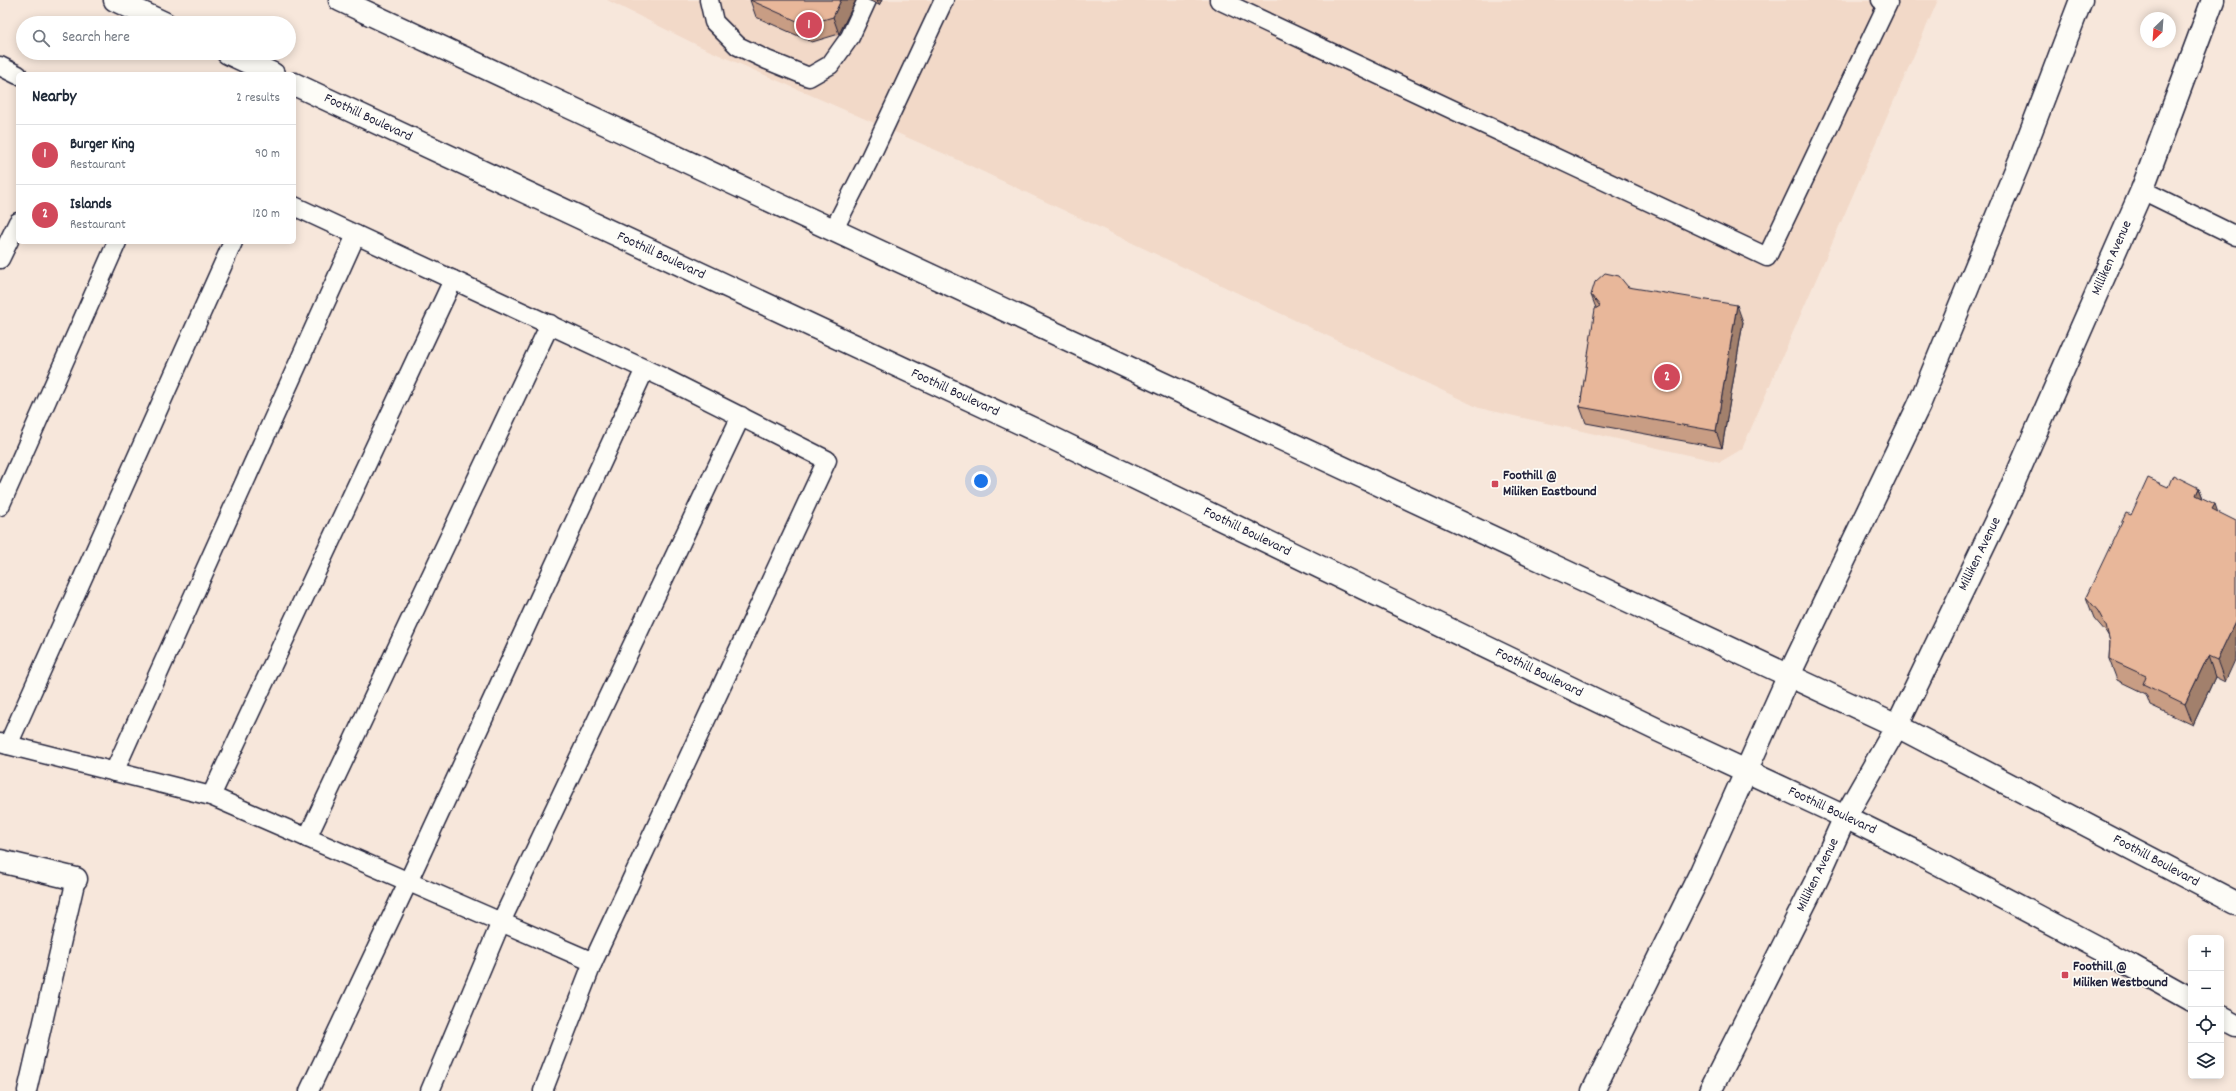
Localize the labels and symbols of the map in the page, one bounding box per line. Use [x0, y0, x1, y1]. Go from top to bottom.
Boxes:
pin: 1 [796, 10, 822, 40]
north arrow [2140, 12, 2176, 48]
street label: Foothill Boulevard [321, 89, 415, 147]
street label: Milliken Avenue [2087, 217, 2137, 299]
street label: Foothill Boulevard [614, 227, 708, 285]
pin: 2 [1654, 362, 1680, 392]
street label: Foothill Boulevard [908, 364, 1002, 422]
place label: Foothill @ Miliken Eastbound [1503, 466, 1597, 502]
your location [971, 471, 991, 491]
marker: Foothill @ Miliken Eastbound [1490, 479, 1500, 489]
street label: Foothill Boulevard [1200, 502, 1294, 562]
street label: Milliken Avenue [1954, 514, 2006, 594]
street label: Foothill Boulevard [1492, 643, 1586, 703]
street label: Foothill Boulevard [1785, 782, 1879, 840]
street label: Foothill Boulevard [2109, 830, 2203, 892]
street label: Milliken Avenue [1792, 835, 1844, 915]
place label: Foothill @ Miliken Westbound [2073, 957, 2168, 993]
marker: Foothill @ Miliken Westbound [2060, 970, 2070, 980]

